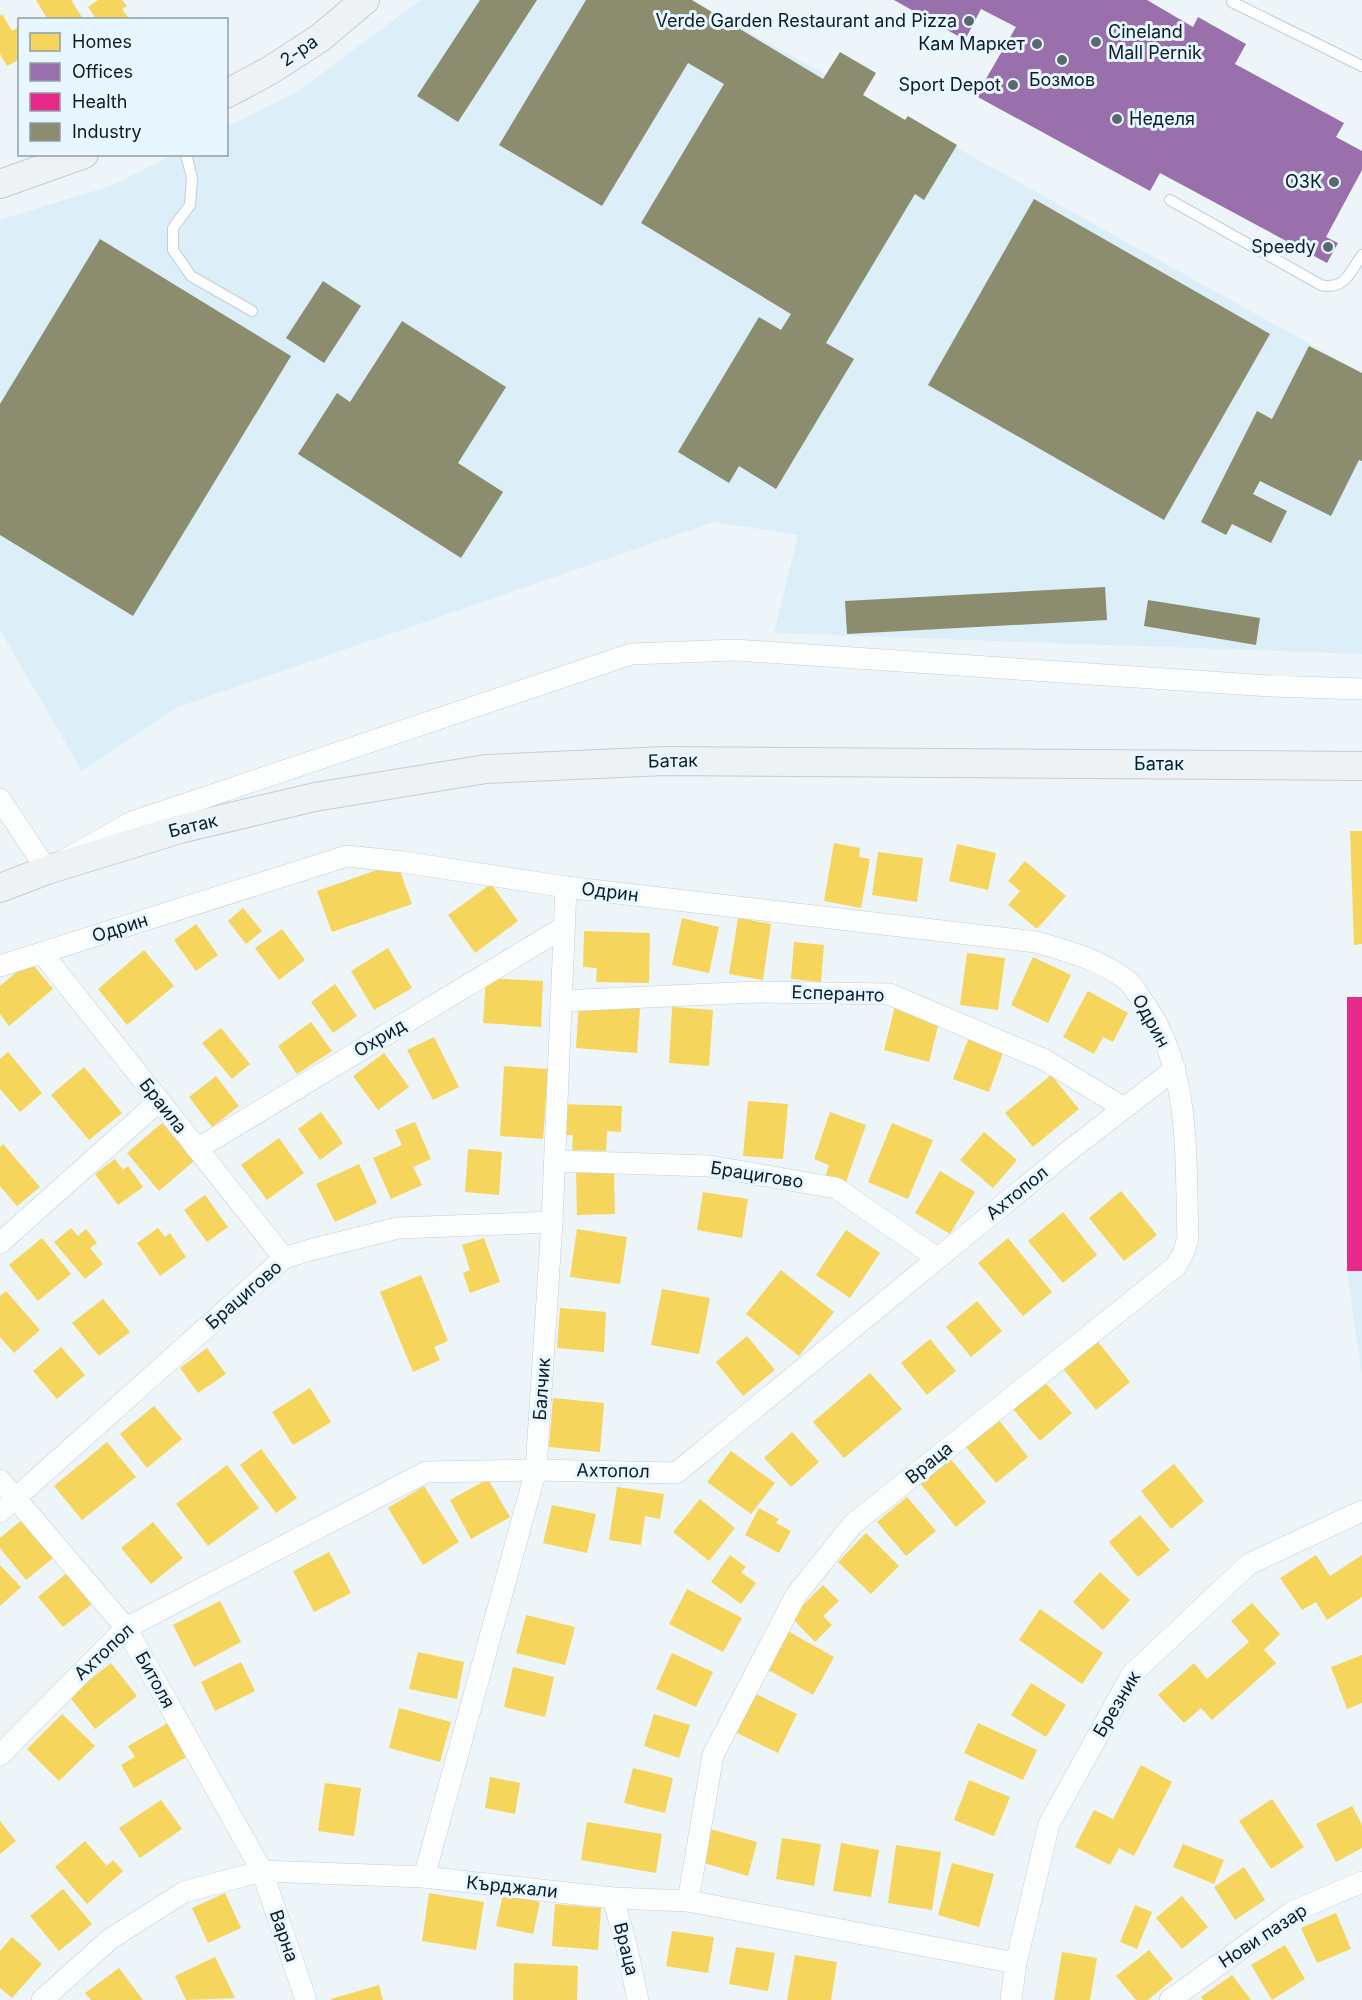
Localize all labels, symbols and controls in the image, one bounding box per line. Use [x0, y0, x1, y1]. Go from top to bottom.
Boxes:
place label: Verde Garden Restaurant and Pizza [656, 10, 957, 31]
marker: Verde Garden Restaurant and Pizza [962, 14, 976, 28]
legend [18, 18, 228, 156]
place label: Cineland Mall Pernik [1108, 21, 1202, 63]
text: Homes [72, 31, 132, 52]
street label: 2-ра [276, 31, 321, 71]
place label: Кам Маркет [918, 33, 1026, 54]
marker: Cineland Mall Pernik [1089, 35, 1103, 49]
marker: Кам Маркет [1030, 37, 1044, 51]
marker: Бозмов [1055, 53, 1069, 67]
text: Offices [72, 61, 133, 82]
place label: Бозмов [1029, 69, 1095, 90]
place label: Sport Depot [898, 74, 1001, 95]
marker: Sport Depot [1006, 78, 1020, 92]
text: Health [72, 91, 127, 112]
place label: Неделя [1129, 108, 1195, 129]
marker: Неделя [1110, 112, 1124, 126]
text: Industry [72, 121, 142, 142]
place label: ОЗК [1285, 171, 1322, 192]
marker: ОЗК [1327, 175, 1341, 189]
place label: Speedy [1251, 236, 1316, 257]
marker: Speedy [1321, 240, 1335, 254]
street label: Батак [648, 750, 698, 771]
street label: Батак [1134, 753, 1184, 774]
street label: Батак [166, 809, 220, 842]
street label: Одрин [580, 878, 640, 905]
street label: Одрин [89, 909, 150, 946]
street label: Есперанто [791, 981, 885, 1006]
street label: Одрин [1128, 991, 1175, 1051]
street label: Охрид [350, 1014, 409, 1061]
street label: Браила [135, 1074, 191, 1137]
street label: Брацигово [709, 1157, 805, 1192]
street label: Ахтопол [982, 1161, 1052, 1224]
street label: Брацигово [201, 1256, 286, 1333]
street label: Балчик [529, 1357, 554, 1421]
street label: Враца [901, 1437, 956, 1488]
street label: Ахтопол [576, 1459, 650, 1482]
street label: Ахтопол [70, 1619, 138, 1684]
street label: Битоля [131, 1648, 180, 1712]
street label: Брезник [1089, 1667, 1145, 1740]
street label: Кърджали [465, 1871, 559, 1902]
street label: Нови пазар [1215, 1899, 1311, 1972]
street label: Варна [266, 1907, 303, 1965]
street label: Враца [610, 1920, 643, 1978]

